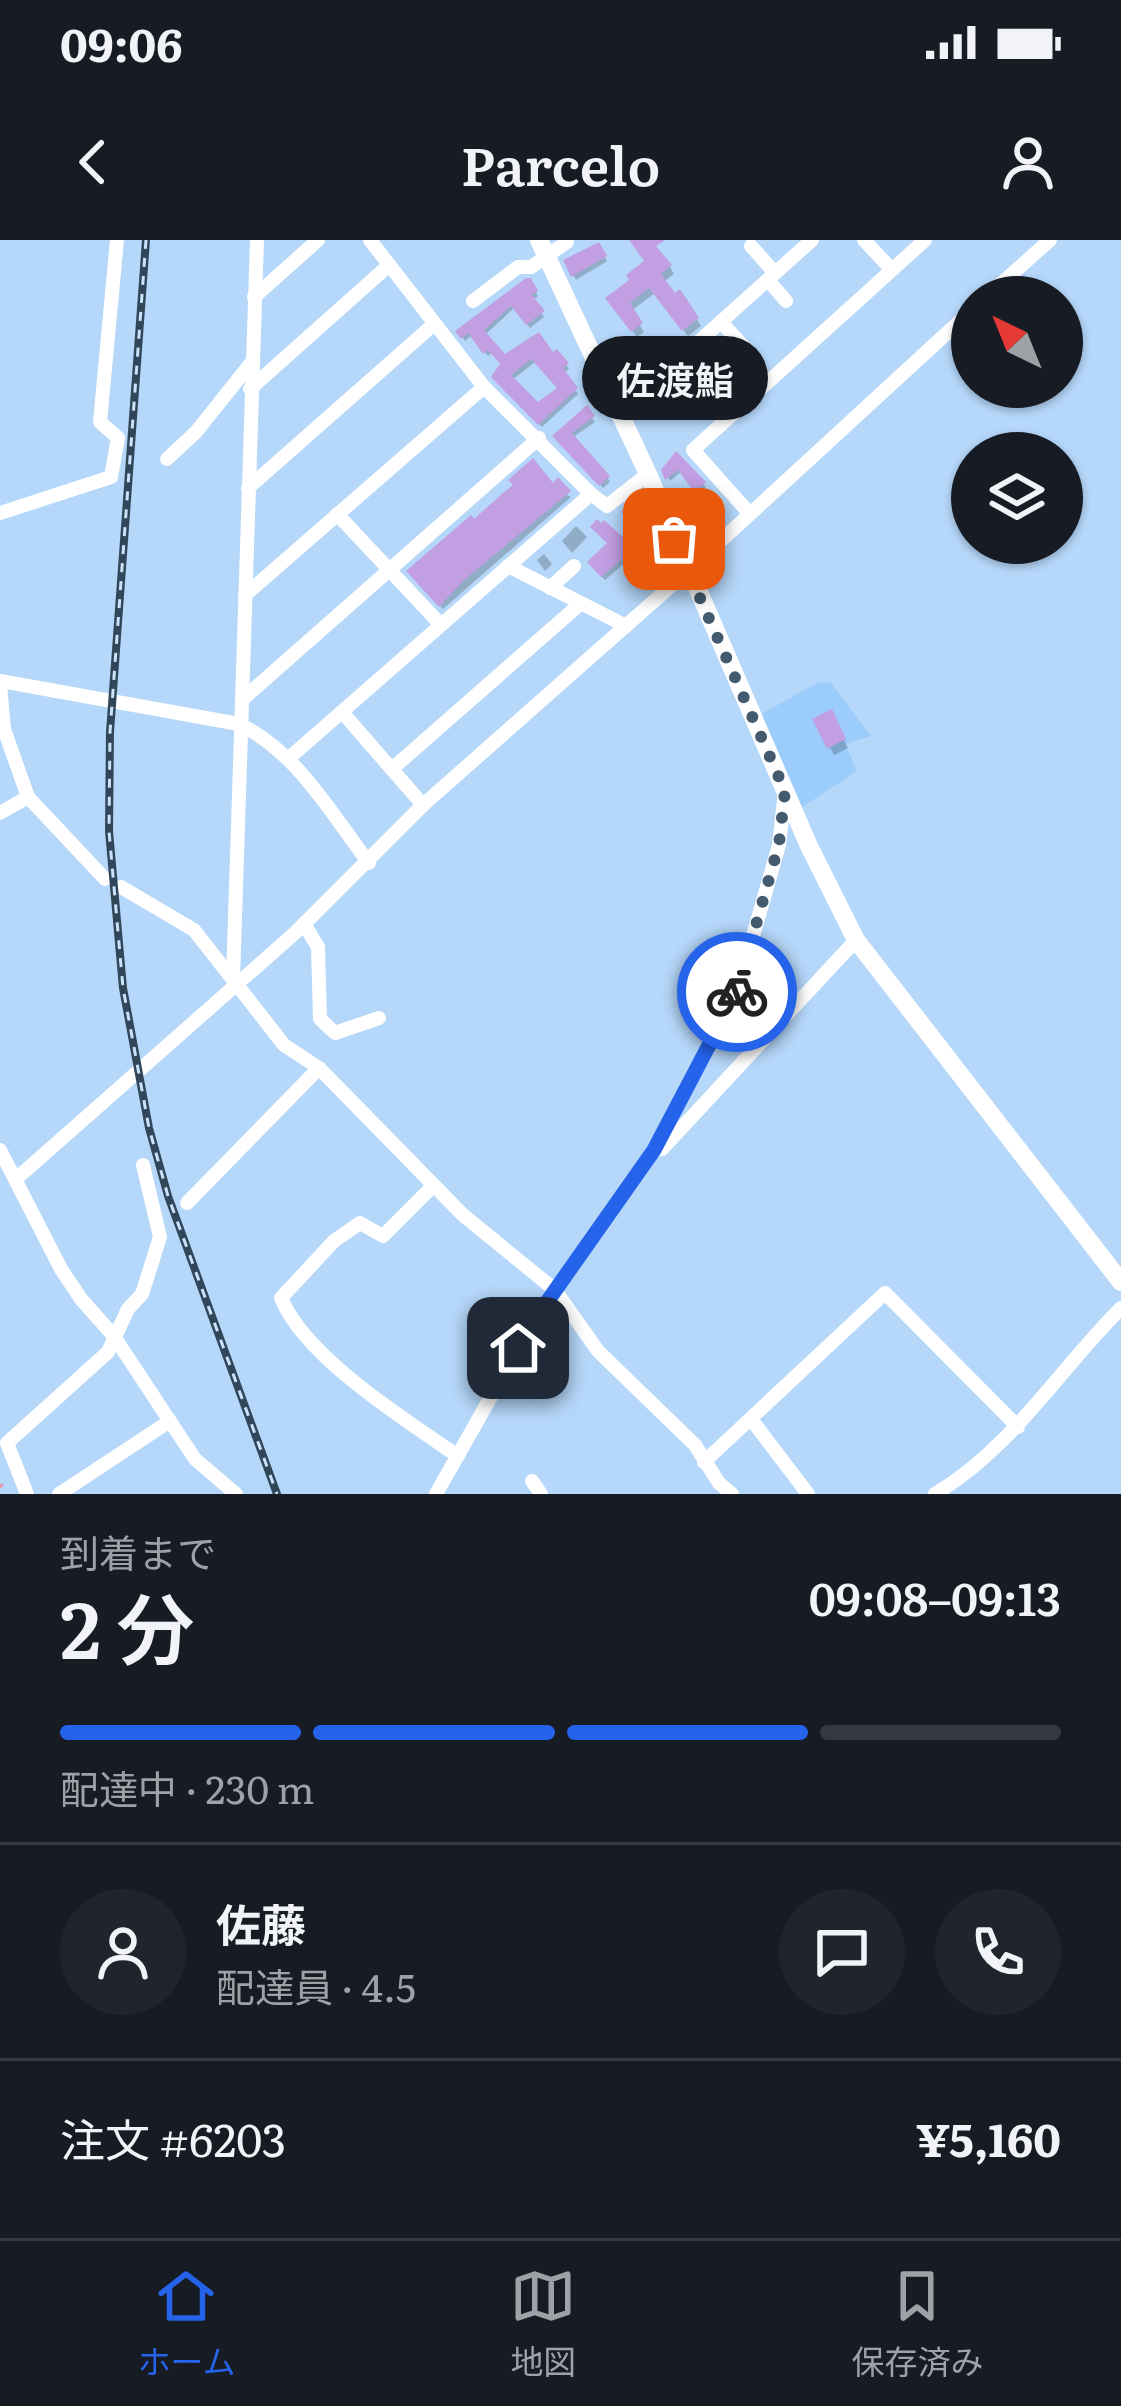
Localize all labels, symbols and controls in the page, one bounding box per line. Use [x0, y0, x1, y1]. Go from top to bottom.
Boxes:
text: 09:06 [60, 9, 182, 76]
text: Parcelo [461, 122, 660, 203]
icon: back [60, 129, 126, 195]
icon: person [995, 129, 1061, 195]
north arrow [951, 276, 1083, 408]
map controls [951, 276, 1083, 564]
callout: 佐渡鮨 [581, 335, 767, 419]
text: 佐渡鮨 [616, 349, 734, 407]
button: layers [951, 432, 1083, 564]
pin [623, 488, 725, 590]
icon: bag [641, 506, 707, 572]
courier [677, 932, 797, 1052]
icon: bike [704, 959, 770, 1025]
pin [467, 1297, 569, 1399]
icon: home [485, 1315, 551, 1381]
text: 到着まで [60, 1522, 216, 1580]
text: 09:08–09:13 [809, 1563, 1061, 1630]
text: 2 分 [60, 1567, 195, 1683]
text: 配達中 · 230 m [60, 1758, 315, 1816]
button: person [60, 1889, 186, 2015]
text: 佐藤 [216, 1889, 306, 1956]
button: chat [779, 1889, 905, 2015]
button: phone [935, 1889, 1061, 2015]
text: 配達員 · 4.5 [216, 1956, 416, 2014]
text: 注文 #6203 [60, 2104, 286, 2171]
text: ¥5,160 [916, 2104, 1061, 2171]
tab: ホーム [137, 2263, 236, 2384]
tab: 地図 [510, 2263, 576, 2384]
tab: 保存済み [851, 2263, 983, 2384]

